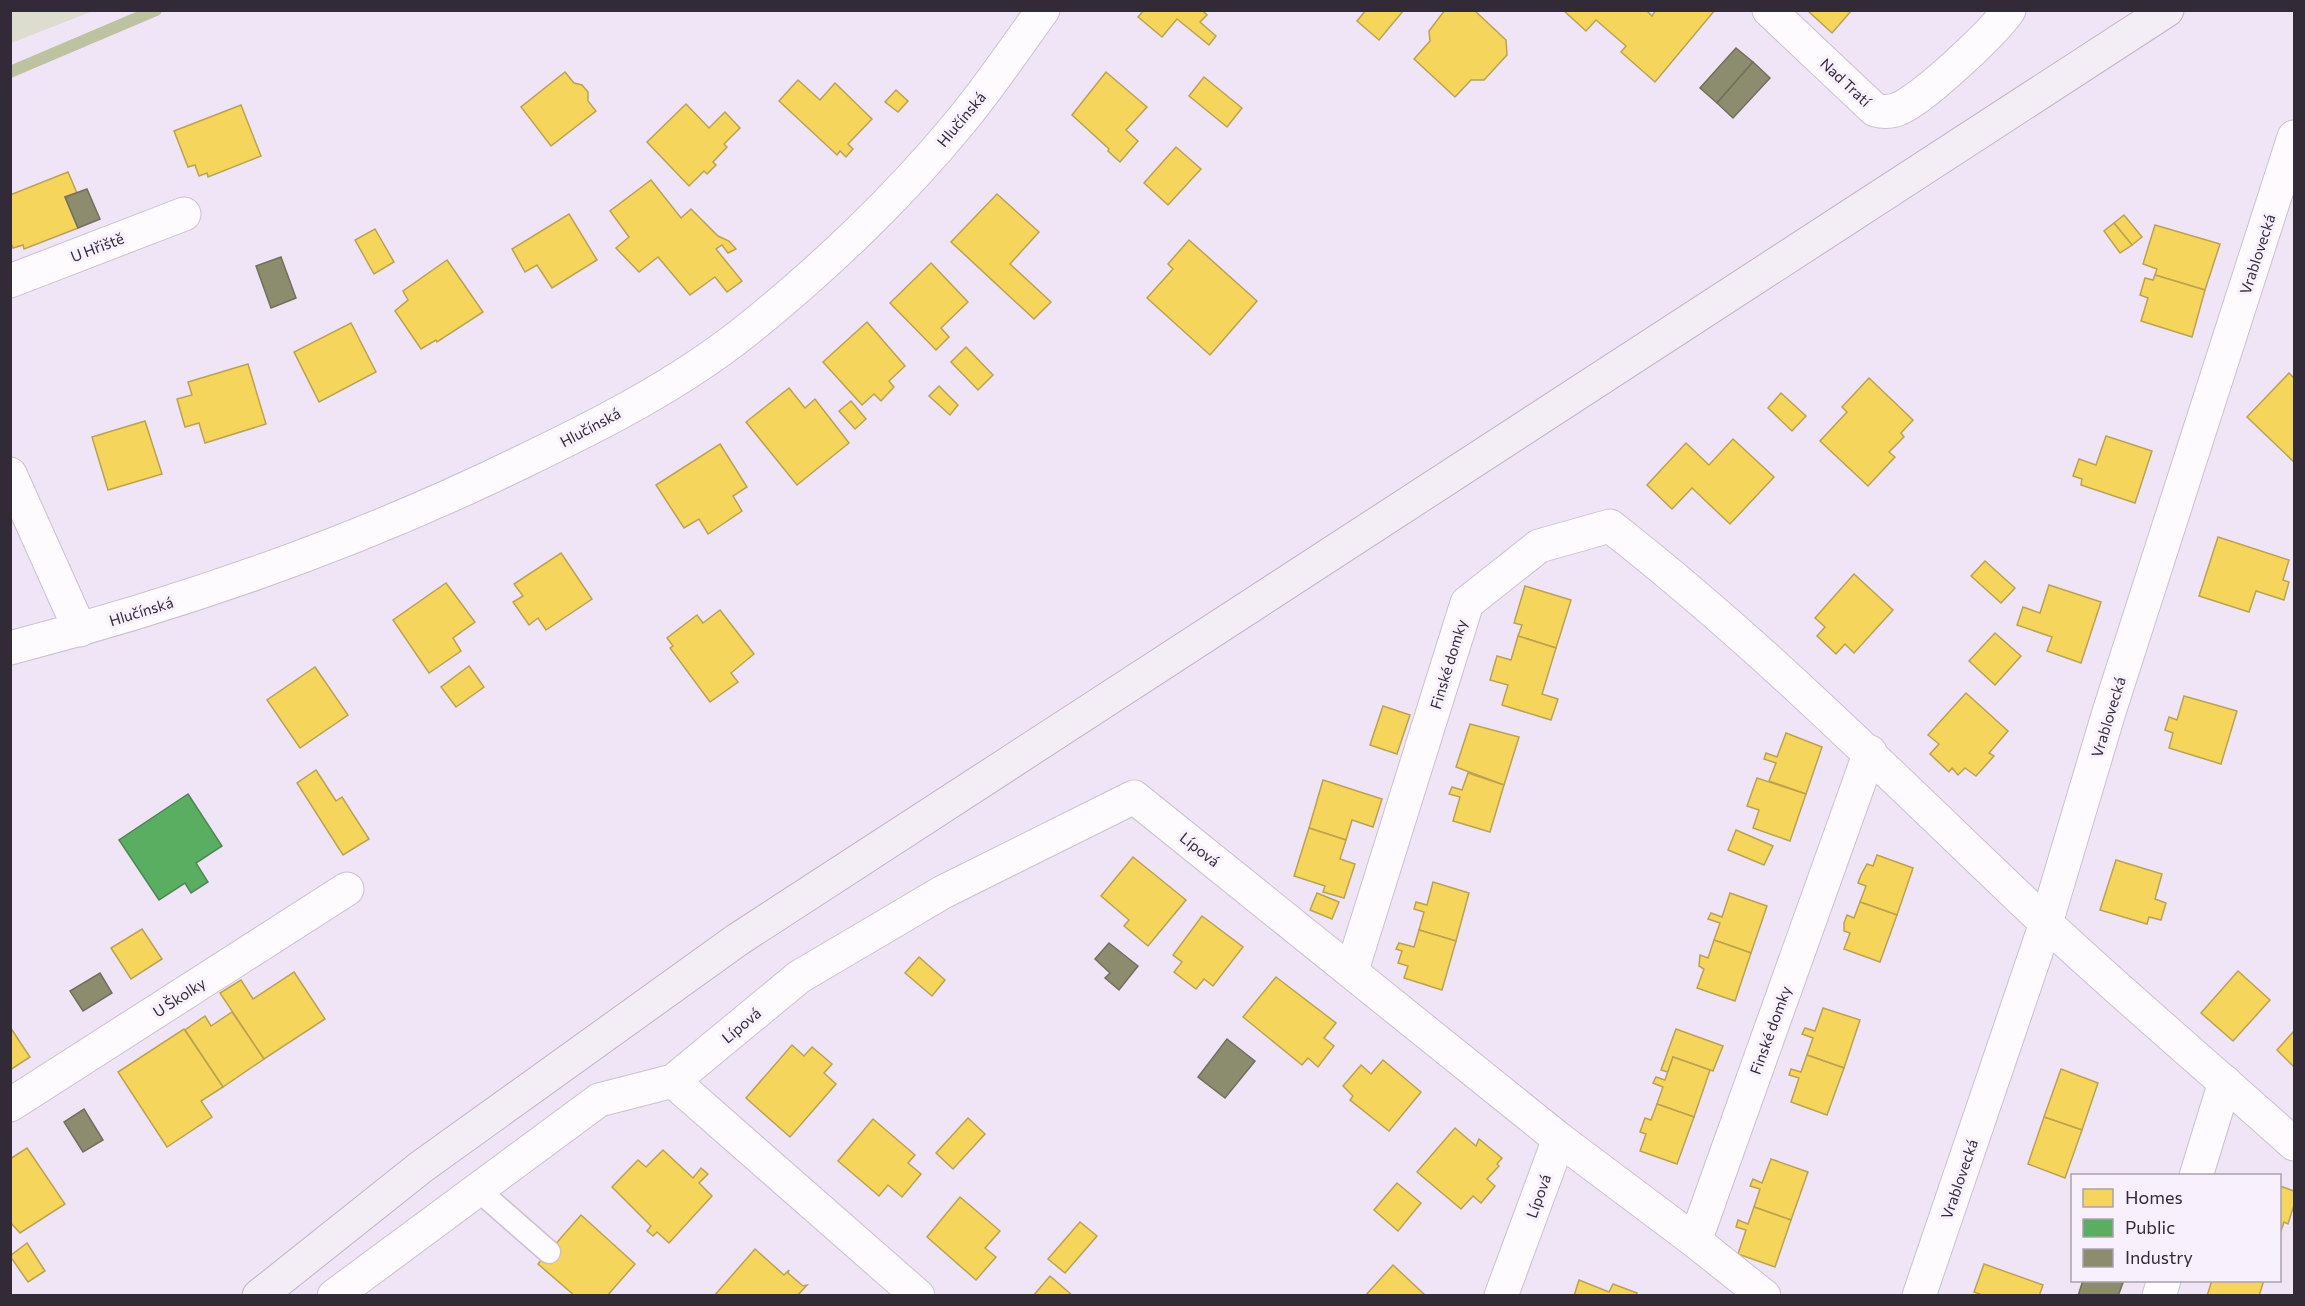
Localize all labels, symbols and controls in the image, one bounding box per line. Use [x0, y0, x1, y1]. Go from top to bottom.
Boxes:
street label: Nad Tratí [1817, 54, 1876, 111]
street label: Hlučínská [933, 88, 989, 150]
street label: Vrablovecká [2236, 212, 2278, 296]
street label: U Hřiště [68, 229, 126, 265]
street label: Hlučínská [557, 404, 623, 450]
street label: Hlučínská [107, 593, 175, 629]
street label: Finské domky [1426, 617, 1470, 711]
street label: Vrablovecká [2087, 675, 2129, 759]
street label: Lípová [1177, 828, 1223, 870]
street label: U Školky [149, 972, 209, 1021]
street label: Finské domky [1746, 983, 1794, 1077]
street label: Lípová [718, 1004, 764, 1046]
street label: Vrablovecká [1937, 1137, 1981, 1221]
street label: Lípová [1522, 1172, 1554, 1220]
legend [2071, 1174, 2281, 1282]
text: Homes [2125, 1186, 2183, 1208]
text: Public [2125, 1216, 2175, 1238]
text: Industry [2125, 1246, 2193, 1268]

